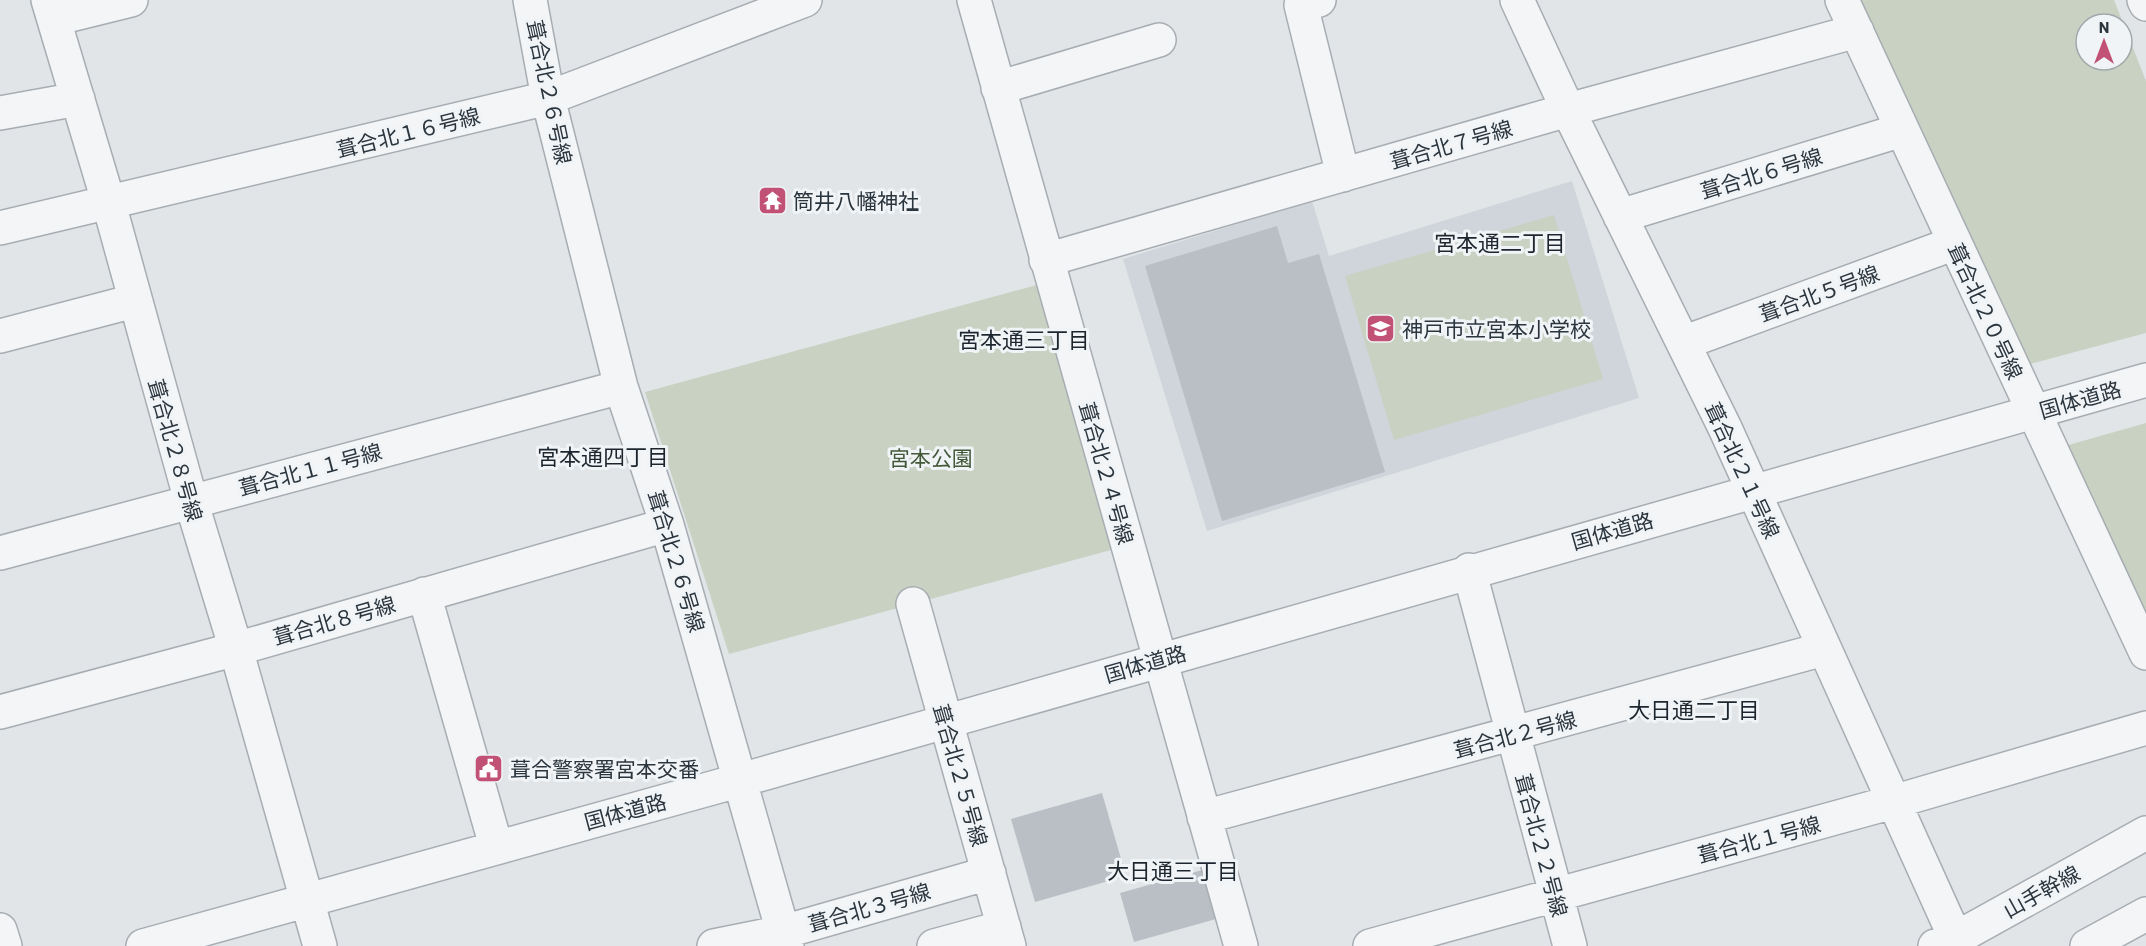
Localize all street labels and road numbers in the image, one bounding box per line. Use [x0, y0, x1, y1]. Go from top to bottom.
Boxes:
street label: 葺合北２６号線 [522, 18, 578, 166]
street label: 葺合北１６号線 [334, 102, 482, 162]
street label: 葺合北７号線 [1387, 115, 1515, 173]
street label: 葺合北６号線 [1697, 143, 1825, 203]
street label: 葺合北２０号線 [1944, 239, 2028, 383]
street label: 葺合北５号線 [1756, 260, 1882, 326]
street label: 国体道路 [2036, 375, 2124, 423]
street label: 葺合北２８号線 [144, 376, 208, 524]
street label: 葺合北２１号線 [1701, 398, 1785, 542]
street label: 葺合北２４号線 [1075, 399, 1139, 547]
street label: 葺合北１１号線 [236, 438, 384, 500]
street label: 葺合北２６号線 [644, 487, 710, 635]
street label: 国体道路 [1568, 506, 1656, 554]
street label: 葺合北８号線 [270, 591, 398, 649]
street label: 国体道路 [1101, 639, 1189, 687]
street label: 葺合北２５号線 [929, 701, 993, 849]
street label: 葺合北２号線 [1451, 706, 1579, 762]
street label: 葺合北２２号線 [1511, 771, 1573, 919]
street label: 国体道路 [581, 788, 669, 834]
street label: 葺合北１号線 [1695, 811, 1823, 867]
street label: 山手幹線 [1998, 860, 2084, 922]
street label: 葺合北３号線 [805, 878, 933, 936]

